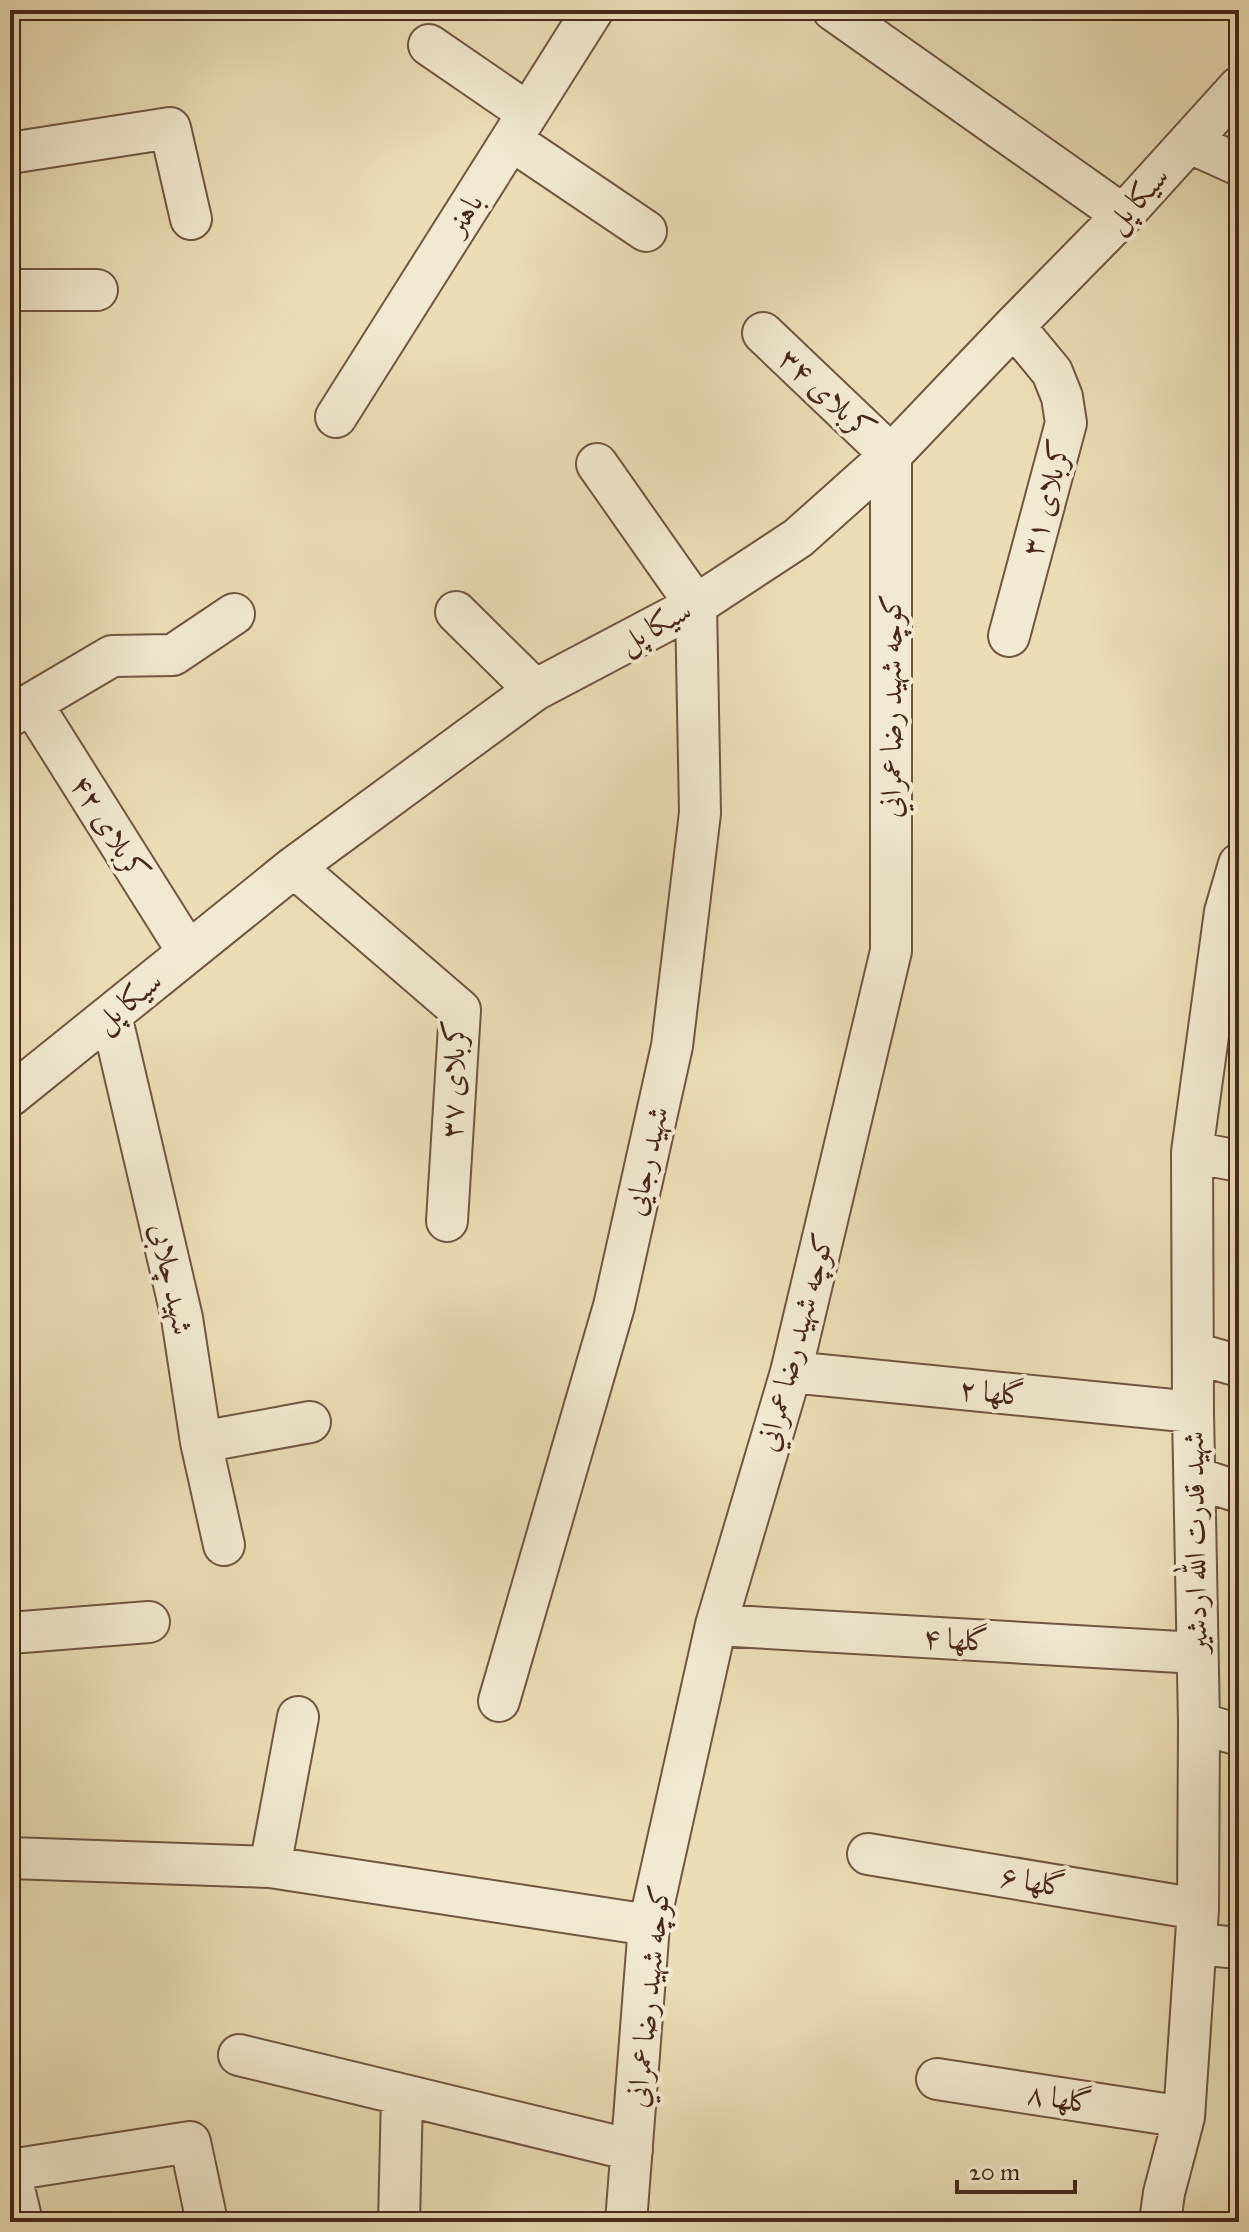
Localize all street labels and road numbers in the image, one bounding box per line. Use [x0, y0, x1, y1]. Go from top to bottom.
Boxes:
street label: سیکا پل [1097, 158, 1179, 242]
street label: باهنر [436, 186, 491, 244]
street label: کربلای ۳۴ [771, 340, 883, 448]
street label: کربلای ۳۱ [1013, 436, 1079, 560]
street label: سیکا پل [612, 592, 699, 663]
street label: كوچه شهيد رضا عمراني [873, 594, 915, 818]
street label: کربلای ۴۲ [63, 768, 157, 888]
street label: سیکا پل [87, 963, 171, 1042]
street label: کربلای ۳۷ [433, 1019, 473, 1139]
street label: شهید رجایی [616, 1103, 678, 1220]
street label: شهید چلابی [140, 1220, 201, 1339]
street label: كوچه شهيد رضا عمراني [749, 1229, 847, 1457]
street label: گلها ۲ [957, 1371, 1027, 1413]
street label: شهید قدرت الله اردشیر [1170, 1431, 1216, 1656]
street label: گلها ۴ [922, 1619, 990, 1659]
street label: گلها ۶ [997, 1858, 1069, 1904]
street label: كوچه شهيد رضا عمراني [618, 1883, 684, 2110]
street label: گلها ۸ [1025, 2075, 1095, 2121]

